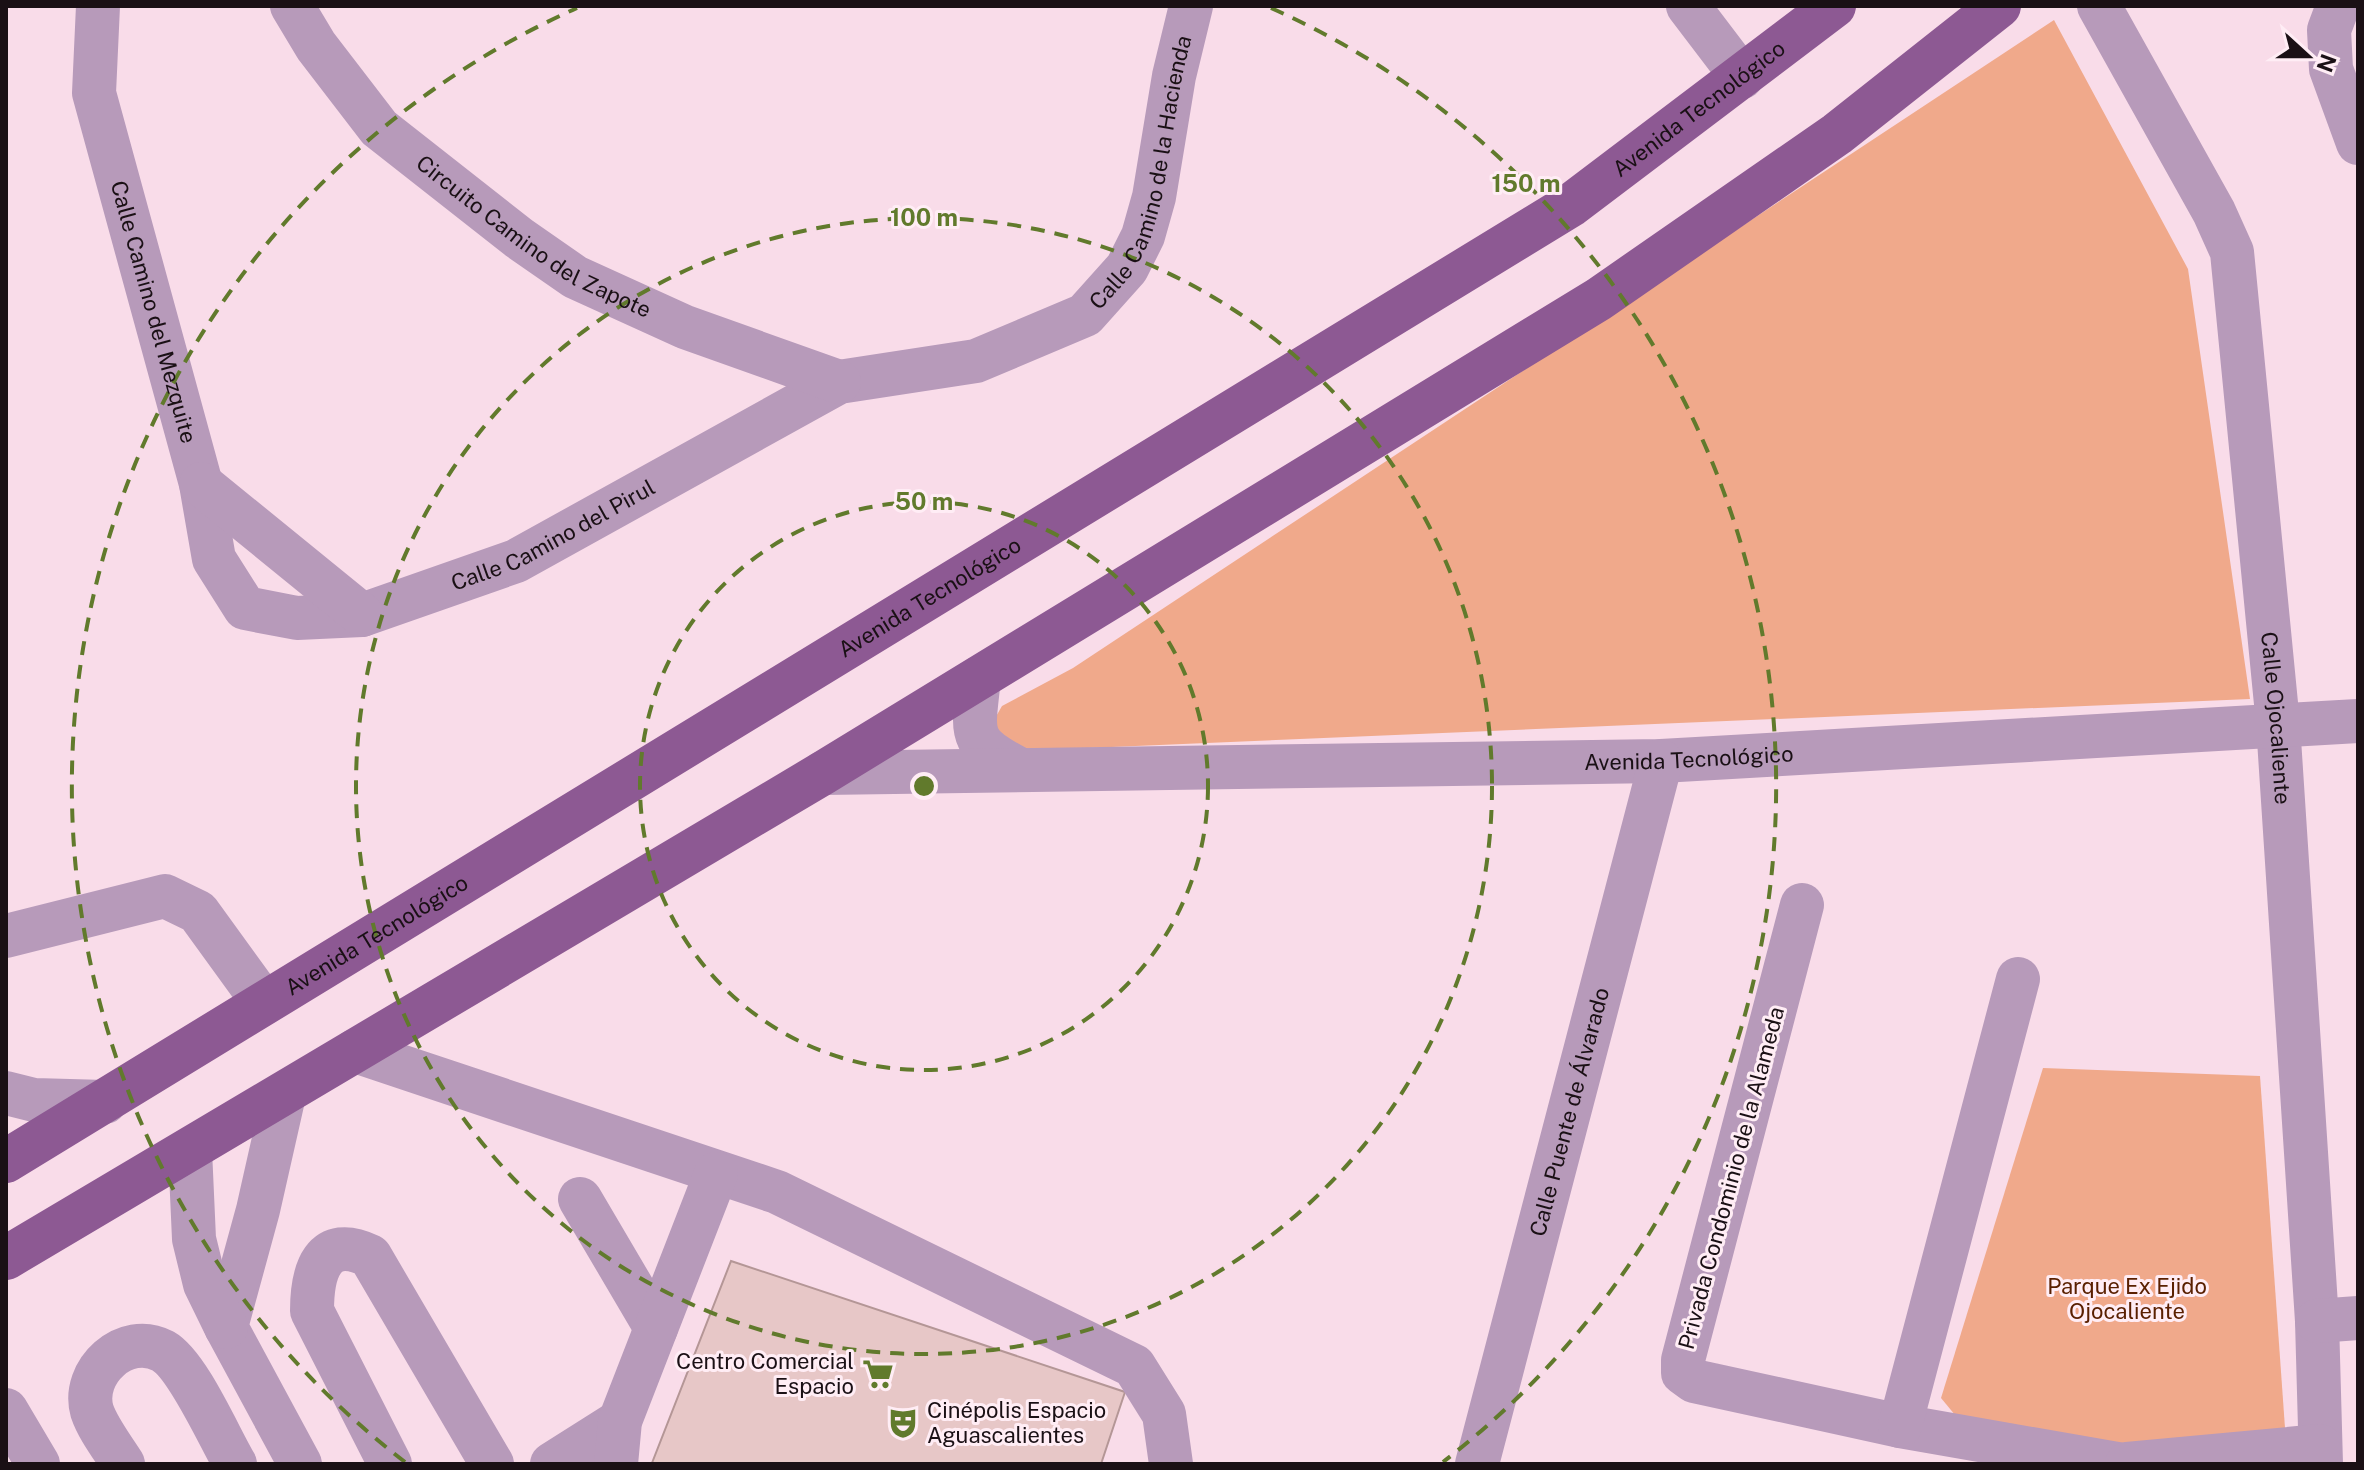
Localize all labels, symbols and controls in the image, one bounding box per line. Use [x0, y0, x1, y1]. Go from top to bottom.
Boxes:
north arrow [2268, 16, 2348, 96]
street label: Calle Camino de la Hacienda [1084, 33, 1196, 314]
street label: Avenida Tecnológico [1607, 35, 1790, 182]
text: N [2311, 50, 2342, 76]
street label: Circuito Camino del Zapote [411, 150, 655, 323]
text: 150 m [1492, 169, 1560, 197]
street label: Calle Camino del Mezquite [106, 178, 202, 446]
text: 100 m [890, 203, 958, 231]
street label: Calle Camino del Pirul [447, 474, 659, 596]
text: 50 m [895, 487, 953, 515]
street label: Avenida Tecnológico [833, 531, 1026, 663]
street label: Calle Ojocaliente [2256, 631, 2296, 805]
street label: Avenida Tecnológico [1584, 740, 1794, 775]
centre of rings [910, 772, 938, 800]
street label: Avenida Tecnológico [280, 869, 473, 1000]
street label: Calle Puente de Álvarado [1524, 985, 1614, 1239]
street label: Privada Condominio de la Alameda [1673, 1004, 1789, 1352]
park label: Parque Ex Ejido Ojocaliente [2047, 1273, 2207, 1324]
place label: Centro Comercial Espacio [676, 1348, 854, 1399]
supermarket icon: Centro Comercial Espacio [861, 1357, 895, 1391]
place label: Cinépolis Espacio Aguascalientes [927, 1397, 1106, 1448]
theatre icon: Cinépolis Espacio Aguascalientes [886, 1406, 920, 1440]

